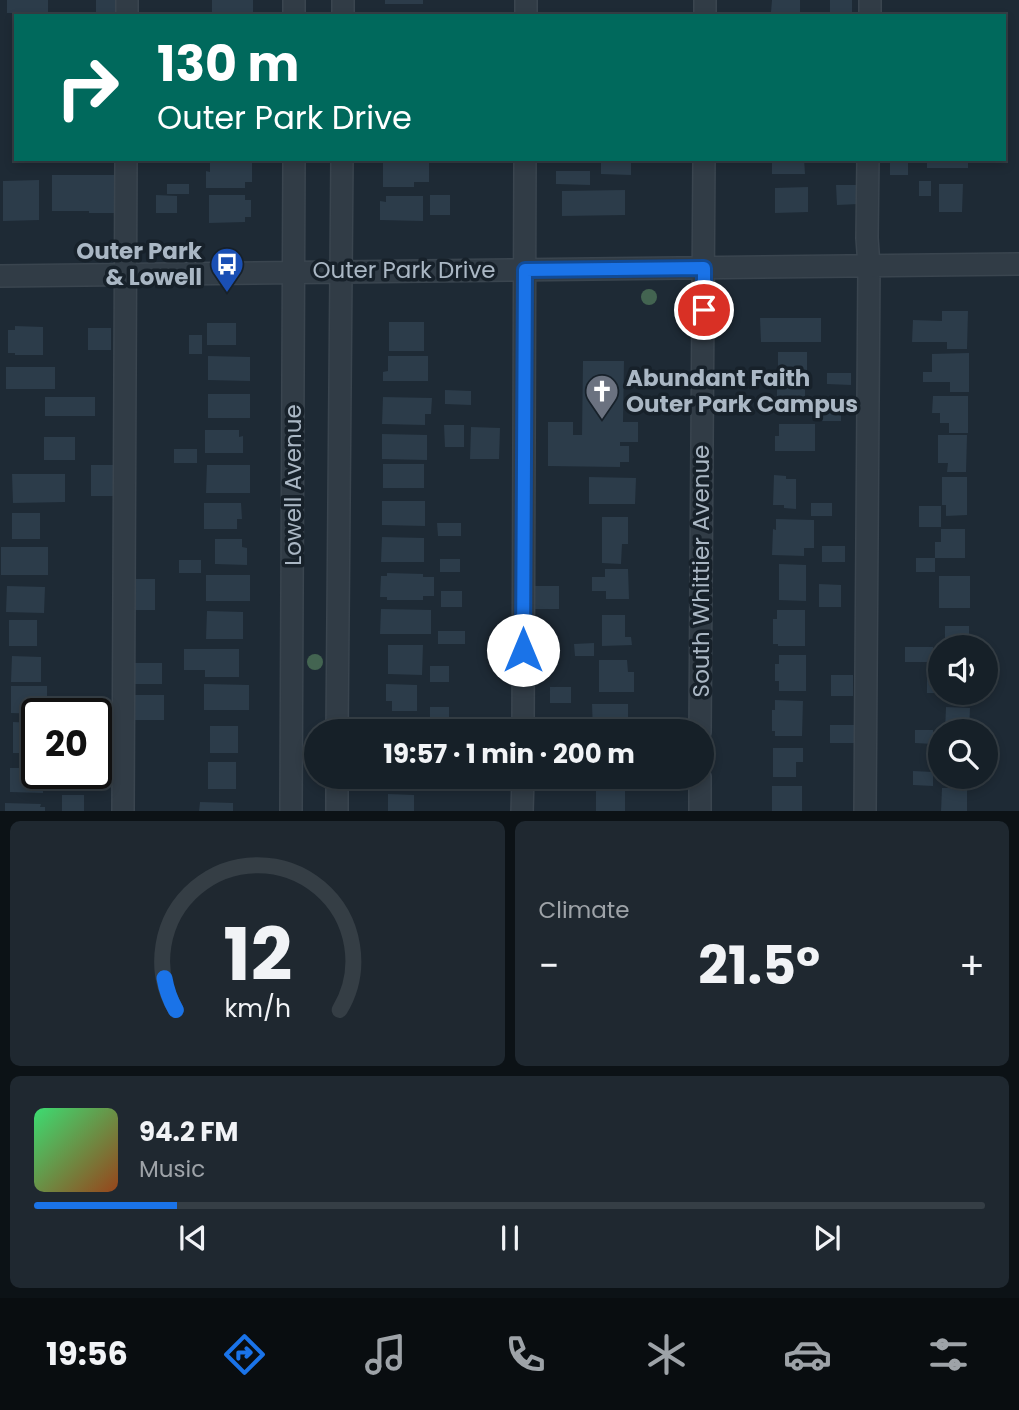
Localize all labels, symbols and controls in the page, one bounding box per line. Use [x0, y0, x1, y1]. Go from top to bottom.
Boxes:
text: 130 m [157, 30, 299, 98]
icon: right [42, 42, 133, 133]
text: Outer Park Drive [157, 95, 412, 140]
place label: Outer Park & Lowell [76, 235, 203, 293]
bus stop icon: Outer Park & Lowell [208, 245, 246, 294]
street label: Outer Park Drive [312, 254, 496, 286]
pin [674, 280, 734, 340]
icon: arrive [685, 291, 723, 329]
place label: Abundant Faith Outer Park Campus [626, 362, 858, 420]
church icon: Abundant Faith Outer Park Campus [583, 372, 621, 421]
street label: Lowell Avenue [277, 404, 309, 566]
street label: South Whittier Avenue [685, 445, 717, 697]
position arrow [486, 613, 560, 687]
map controls [928, 635, 998, 789]
button: sound [928, 635, 998, 705]
speed limit sign: 20 [21, 698, 112, 789]
button: search [928, 719, 998, 789]
text: 19:57 · 1 min · 200 m [383, 736, 635, 772]
text: Climate [539, 894, 629, 926]
text: 12 [223, 904, 292, 1005]
text: 21.5° [698, 929, 820, 1002]
text: − [539, 939, 559, 992]
text: + [959, 939, 985, 992]
text: km/h [224, 990, 291, 1025]
text: 94.2 FM [139, 1114, 238, 1150]
text: Music [139, 1153, 205, 1185]
icon: previous [174, 1219, 212, 1257]
icon: pause [491, 1219, 529, 1257]
icon: next [808, 1219, 846, 1257]
icon: directions [220, 1330, 269, 1379]
icon: music [361, 1330, 410, 1379]
icon: phone [501, 1330, 550, 1379]
icon: climate [642, 1330, 691, 1379]
icon: car [783, 1330, 832, 1379]
icon: filters [924, 1330, 973, 1379]
text: 19:56 [46, 1331, 128, 1376]

